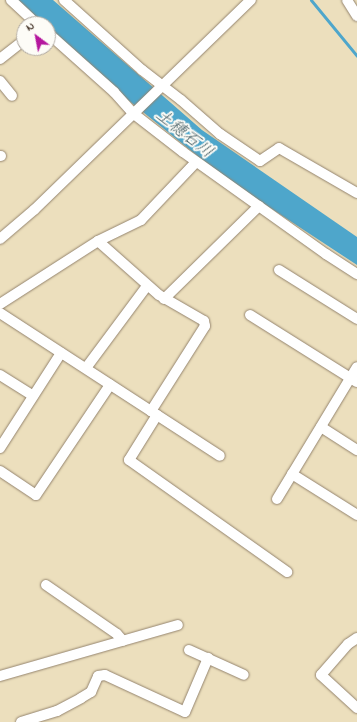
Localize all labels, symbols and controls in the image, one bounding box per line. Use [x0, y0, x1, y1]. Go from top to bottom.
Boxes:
north arrow [16, 16, 56, 56]
text: N [23, 18, 38, 35]
water label: 土穂石川 [151, 105, 217, 163]

